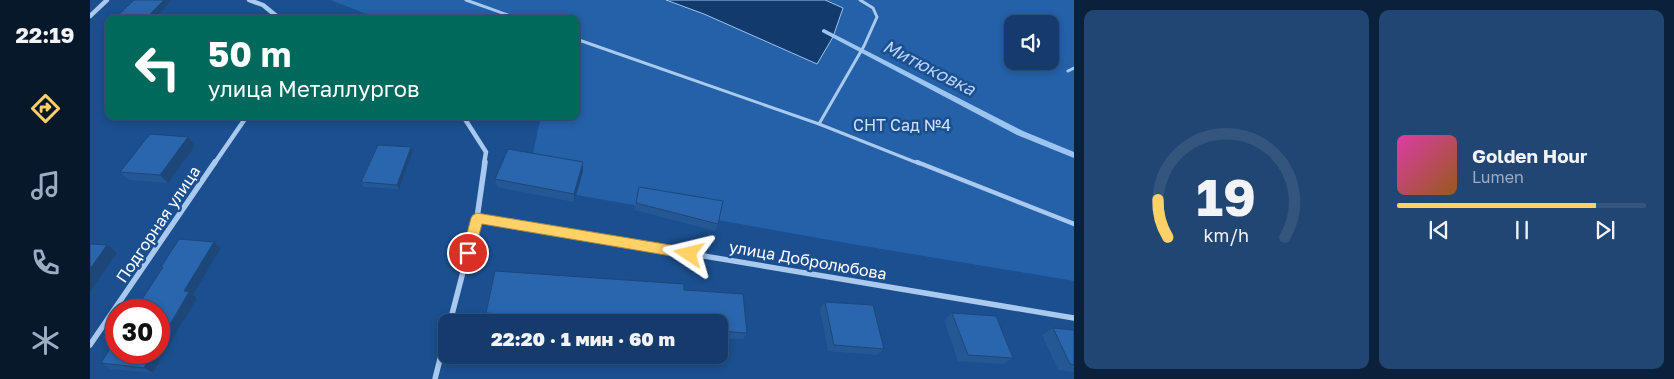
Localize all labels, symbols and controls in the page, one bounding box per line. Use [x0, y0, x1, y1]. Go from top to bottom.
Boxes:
map controls [1004, 15, 1059, 70]
button: sound [1004, 15, 1059, 70]
text: 22:19 [15, 21, 75, 48]
text: 50 m [208, 33, 291, 75]
water label: Митюковка [880, 34, 980, 100]
icon: left [125, 35, 190, 100]
text: улица Металлургов [208, 75, 419, 102]
icon: directions [28, 91, 63, 126]
park label: СНТ Сад №4 [853, 115, 951, 135]
text: Golden Hour [1472, 144, 1587, 167]
street label: Подгорная улица [112, 162, 204, 286]
text: 19 [1197, 165, 1256, 227]
text: Lumen [1472, 167, 1524, 187]
icon: music [28, 168, 63, 203]
icon: previous [1425, 216, 1453, 244]
icon: pause [1508, 216, 1536, 244]
icon: next [1591, 216, 1619, 244]
text: km/h [1204, 224, 1249, 246]
position arrow [662, 227, 714, 279]
pin [447, 232, 489, 274]
street label: улица Добролюбова [728, 236, 888, 284]
icon: arrive [454, 239, 482, 267]
icon: phone [28, 245, 63, 280]
speed limit sign: 30 [105, 299, 170, 364]
icon: climate [28, 323, 63, 358]
text: 22:20 · 1 мин · 60 m [491, 327, 675, 350]

